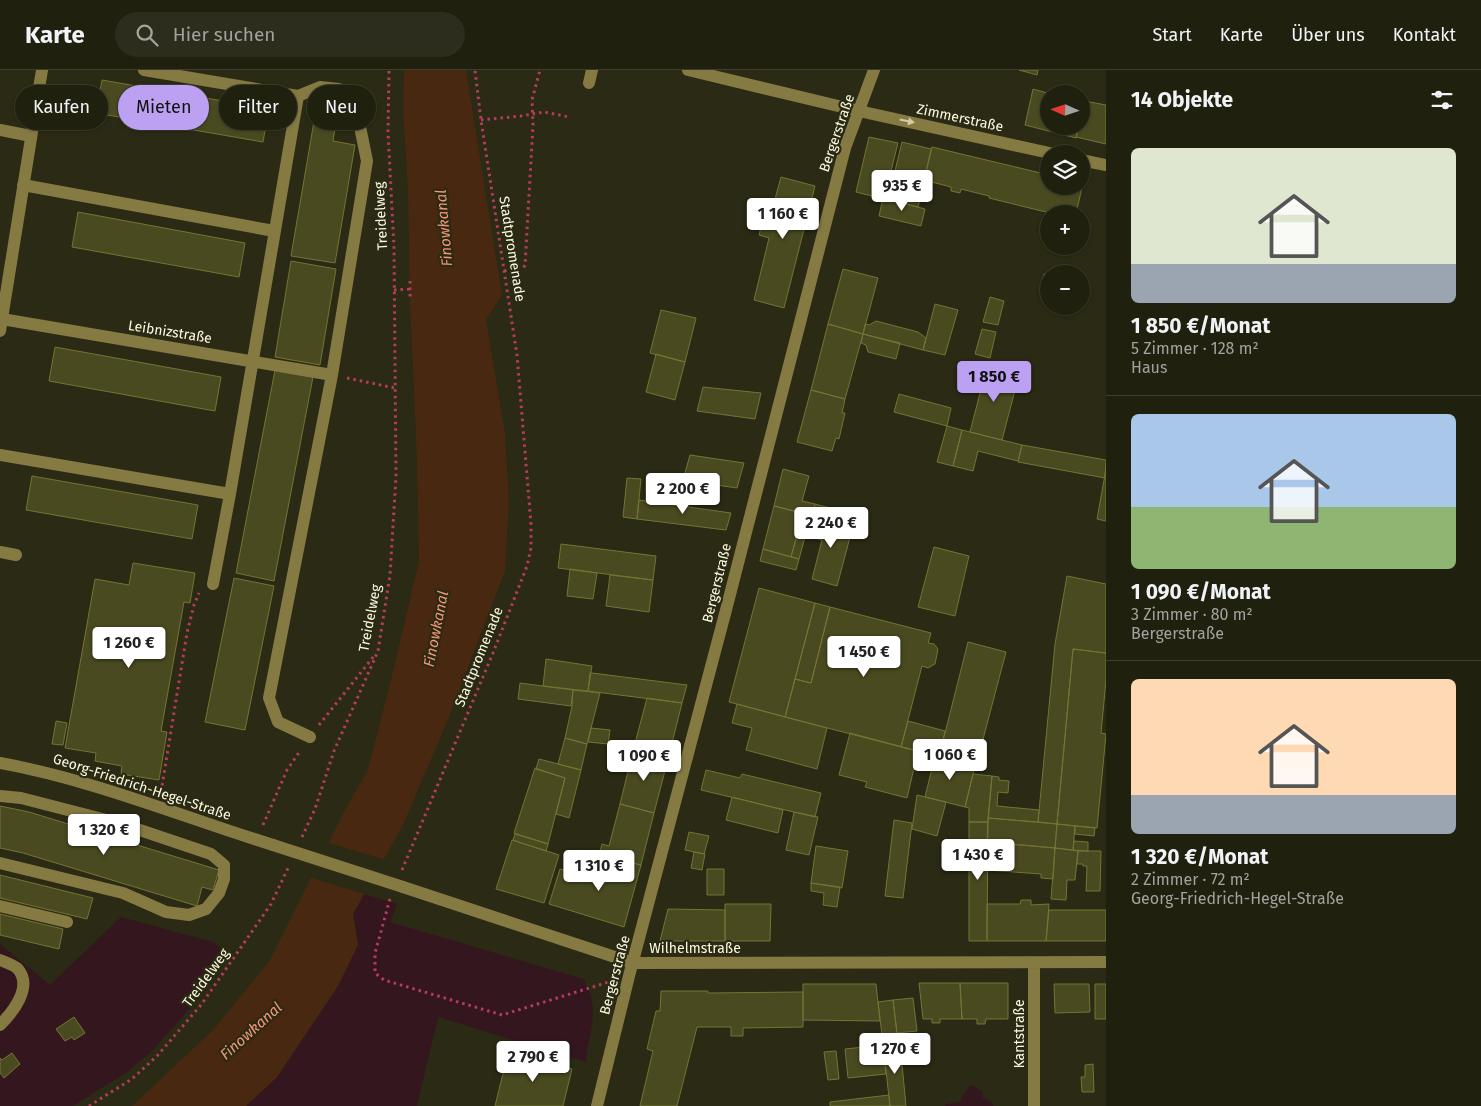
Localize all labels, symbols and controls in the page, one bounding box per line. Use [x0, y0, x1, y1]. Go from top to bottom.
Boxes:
search box [115, 12, 465, 57]
text: Karte [25, 21, 85, 49]
icon: search [133, 21, 161, 49]
text: Hier suchen [173, 23, 275, 46]
text: Start [1152, 24, 1192, 46]
text: Karte [1220, 24, 1263, 46]
text: Über uns [1291, 24, 1365, 46]
text: Kontakt [1393, 24, 1456, 46]
chip: Kaufen [15, 85, 108, 130]
chip: Mieten [118, 85, 209, 130]
chip: Filter [219, 85, 297, 130]
chip: Neu [307, 85, 376, 130]
north arrow [1040, 85, 1090, 135]
map controls [1040, 85, 1090, 315]
icon: filters [1428, 86, 1456, 114]
text: 14 Objekte [1131, 87, 1233, 113]
street label: Bergerstraße [816, 92, 858, 174]
street label: Zimmerstraße [915, 101, 1005, 135]
one-way arrow [899, 118, 915, 126]
button: layers [1040, 145, 1090, 195]
pin: 935 € [867, 170, 937, 212]
text: 935 € [883, 176, 921, 195]
street label: Treidelweg [371, 181, 391, 251]
icon: home [1249, 181, 1339, 271]
water label: Finowkanal [432, 189, 456, 267]
street label: Stadtpromenade [495, 195, 529, 303]
pin: 1 160 € [737, 198, 829, 240]
text: 1 160 € [758, 204, 808, 223]
button: + [1040, 205, 1090, 255]
button: − [1040, 265, 1090, 315]
text: 1 850 €/Monat [1131, 313, 1270, 339]
street label: Leibnizstraße [127, 317, 213, 347]
text: 5 Zimmer · 128 m² [1131, 339, 1259, 358]
text: Haus [1131, 358, 1167, 377]
pin: 1 850 € [948, 360, 1040, 403]
text: 1 850 € [968, 367, 1020, 386]
icon: home [1249, 446, 1339, 536]
pin: 2 200 € [637, 472, 729, 515]
text: 2 200 € [657, 479, 709, 498]
pin: 2 240 € [785, 506, 877, 549]
text: 2 240 € [805, 513, 857, 532]
street label: Bergerstraße [699, 542, 735, 624]
text: 1 090 €/Monat [1131, 579, 1271, 605]
street label: Treidelweg [355, 582, 385, 653]
water label: Finowkanal [420, 589, 452, 669]
street label: Stadtpromenade [451, 604, 507, 710]
text: 3 Zimmer · 80 m² [1131, 605, 1253, 624]
text: Bergerstraße [1131, 624, 1224, 643]
pin: 1 260 € [83, 626, 175, 669]
text: 1 260 € [103, 633, 155, 652]
pin: 1 450 € [818, 636, 910, 678]
text: 1 450 € [838, 642, 890, 661]
icon: home [1249, 711, 1339, 801]
pin: 1 060 € [904, 738, 996, 781]
pin: 1 090 € [598, 740, 690, 782]
text: 1 060 € [924, 745, 976, 764]
text: 1 090 € [618, 746, 670, 765]
street label: Georg-Friedrich-Hegel-Straße [51, 750, 233, 824]
pin: 1 320 € [58, 814, 150, 856]
text: 1 320 € [79, 820, 129, 839]
pin: 1 430 € [932, 838, 1024, 881]
text: 1 320 €/Monat [1131, 844, 1268, 870]
text: 1 430 € [953, 845, 1003, 864]
pin: 1 310 € [553, 850, 645, 892]
text: 1 310 € [574, 856, 624, 875]
text: 2 Zimmer · 72 m² [1131, 870, 1250, 889]
text: Georg-Friedrich-Hegel-Straße [1131, 889, 1344, 908]
street label: Bergerstraße [596, 934, 634, 1016]
street label: Wilhelmstraße [649, 940, 741, 957]
street label: Treidelweg [179, 945, 233, 1011]
water label: Finowkanal [216, 998, 286, 1064]
street label: Kantstraße [1011, 999, 1028, 1069]
pin: 1 270 € [849, 1032, 941, 1075]
text: 1 270 € [870, 1039, 920, 1058]
pin: 2 790 € [487, 1040, 579, 1083]
text: 2 790 € [508, 1047, 558, 1066]

